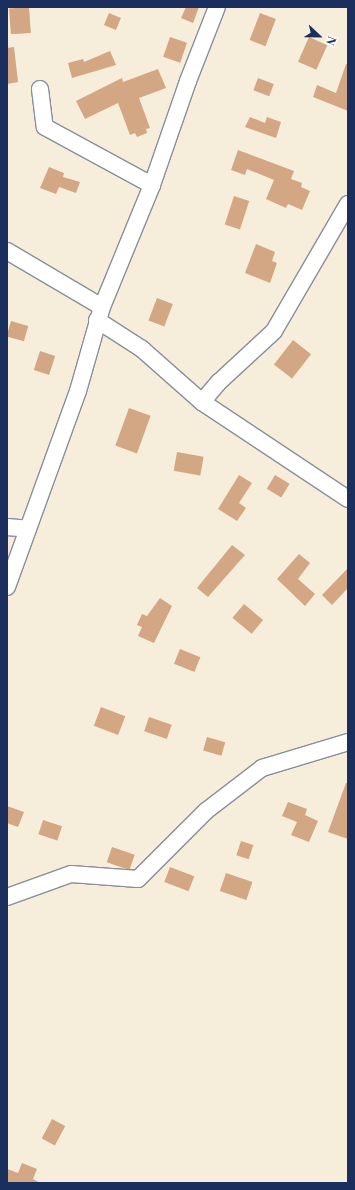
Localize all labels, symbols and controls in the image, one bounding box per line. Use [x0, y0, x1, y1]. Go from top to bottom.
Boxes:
north arrow [299, 16, 339, 56]
text: N [322, 34, 338, 47]

